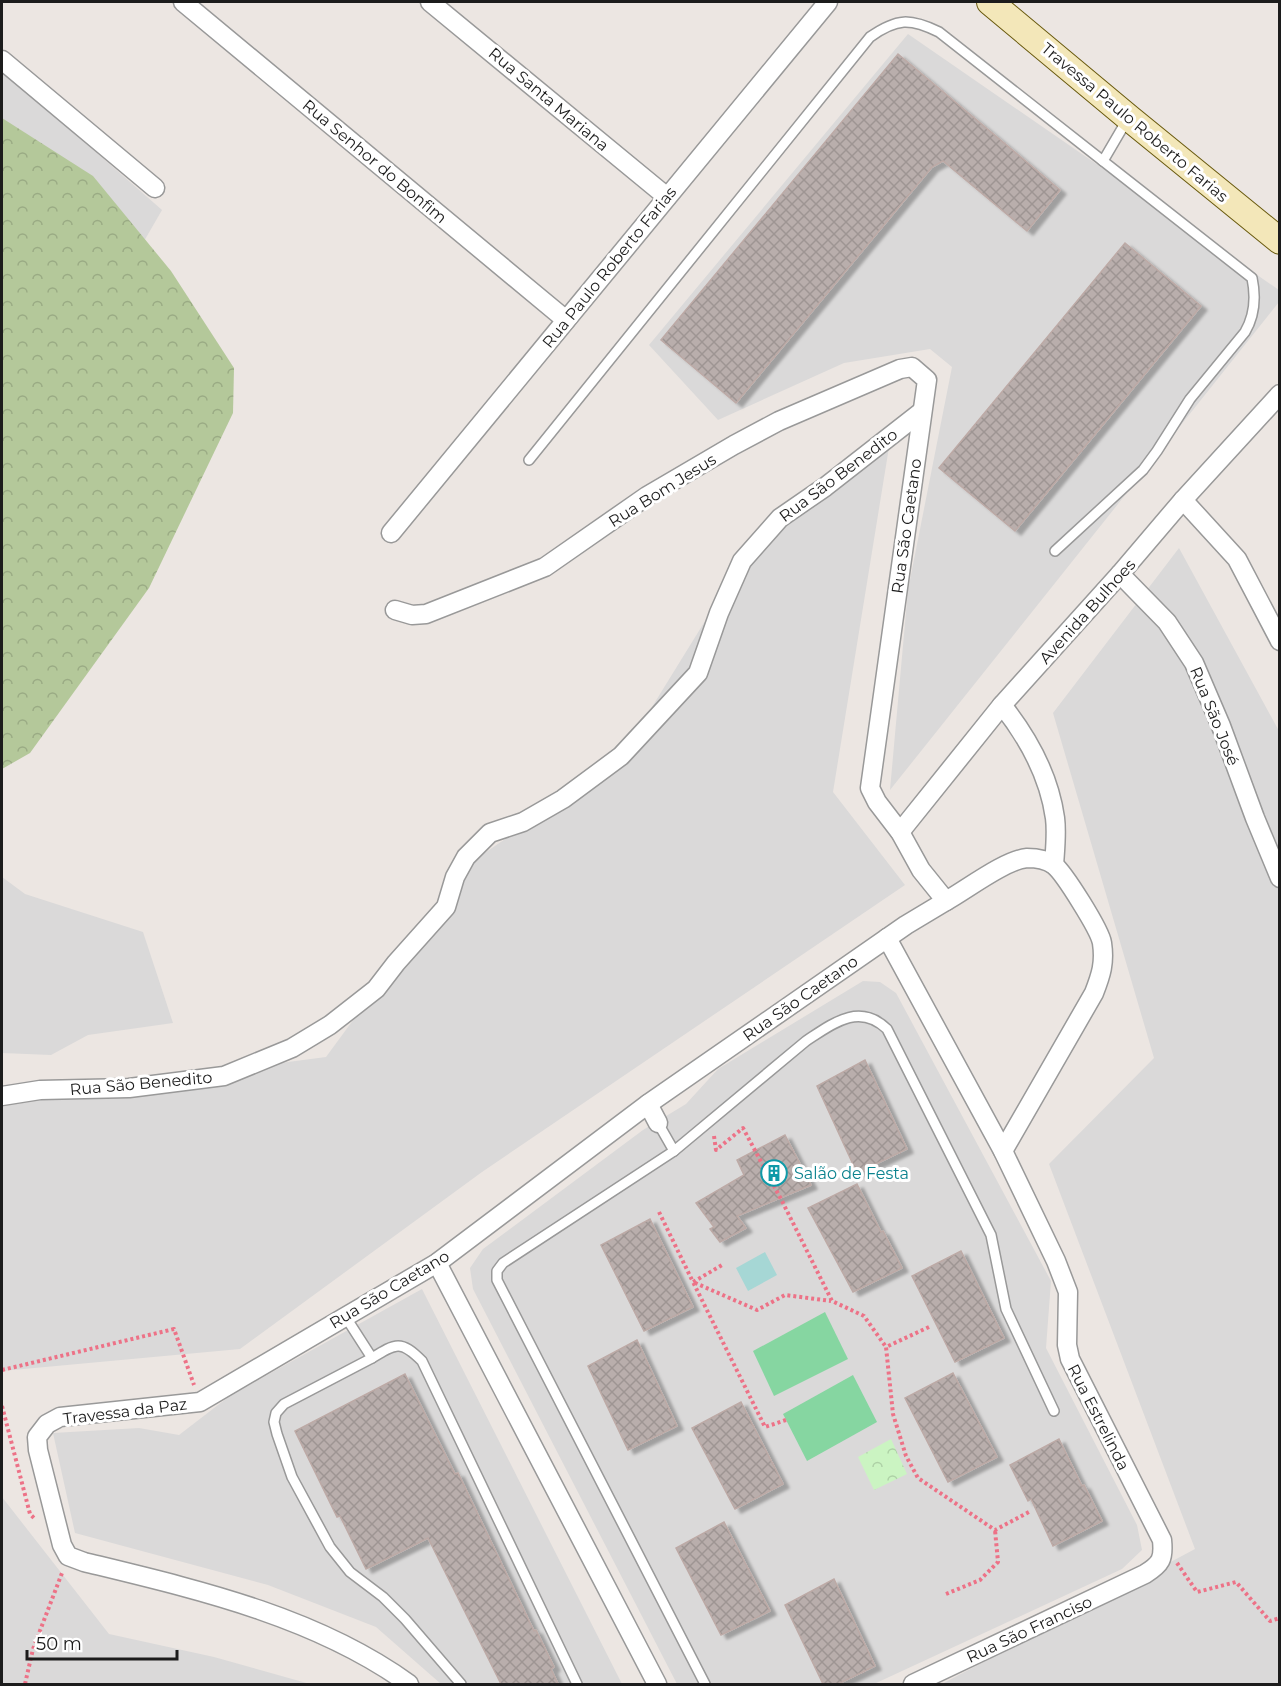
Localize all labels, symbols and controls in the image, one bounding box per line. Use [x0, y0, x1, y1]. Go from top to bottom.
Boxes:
street label: Travessa Paulo Roberto Farias [1038, 39, 1232, 206]
street label: Rua Santa Mariana [485, 44, 613, 155]
street label: Rua Senhor do Bonfim [299, 95, 451, 227]
street label: Rua Paulo Roberto Farias [538, 183, 681, 352]
street label: Rua São Benedito [776, 425, 901, 526]
street label: Rua Bom Jesus [605, 450, 720, 531]
street label: Rua São Caetano [888, 457, 925, 595]
street label: Avenida Bulhoes [1035, 555, 1139, 668]
street label: Rua São José [1186, 664, 1243, 768]
street label: Rua São Caetano [739, 952, 862, 1045]
street label: Rua São Benedito [69, 1068, 213, 1099]
building icon: Salão de Festa [759, 1158, 789, 1188]
place label: Salão de Festa [794, 1164, 909, 1183]
street label: Rua São Caetano [326, 1246, 453, 1333]
street label: Rua Estrelinda [1064, 1361, 1133, 1473]
street label: Travessa da Paz [62, 1394, 188, 1429]
street label: Rua São Franciso [963, 1592, 1095, 1667]
scale bar [27, 1623, 177, 1661]
text: 50 m [36, 1633, 82, 1655]

